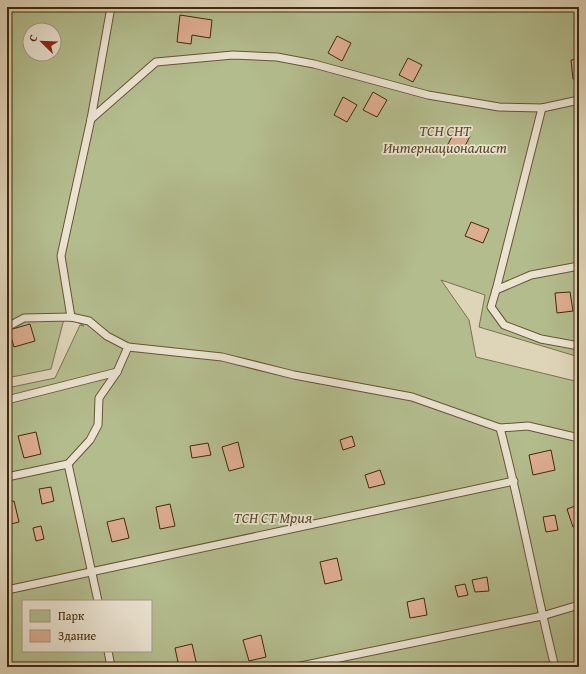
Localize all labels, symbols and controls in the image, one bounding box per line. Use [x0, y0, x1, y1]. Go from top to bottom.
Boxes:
north arrow [22, 22, 62, 62]
text: С [24, 32, 41, 44]
park label: ТСН СНТ Интернационалист [383, 120, 507, 158]
park label: ТСН СТ Мрия [234, 507, 313, 528]
legend [22, 600, 152, 652]
text: Парк [58, 607, 85, 624]
text: Здание [58, 627, 97, 644]

